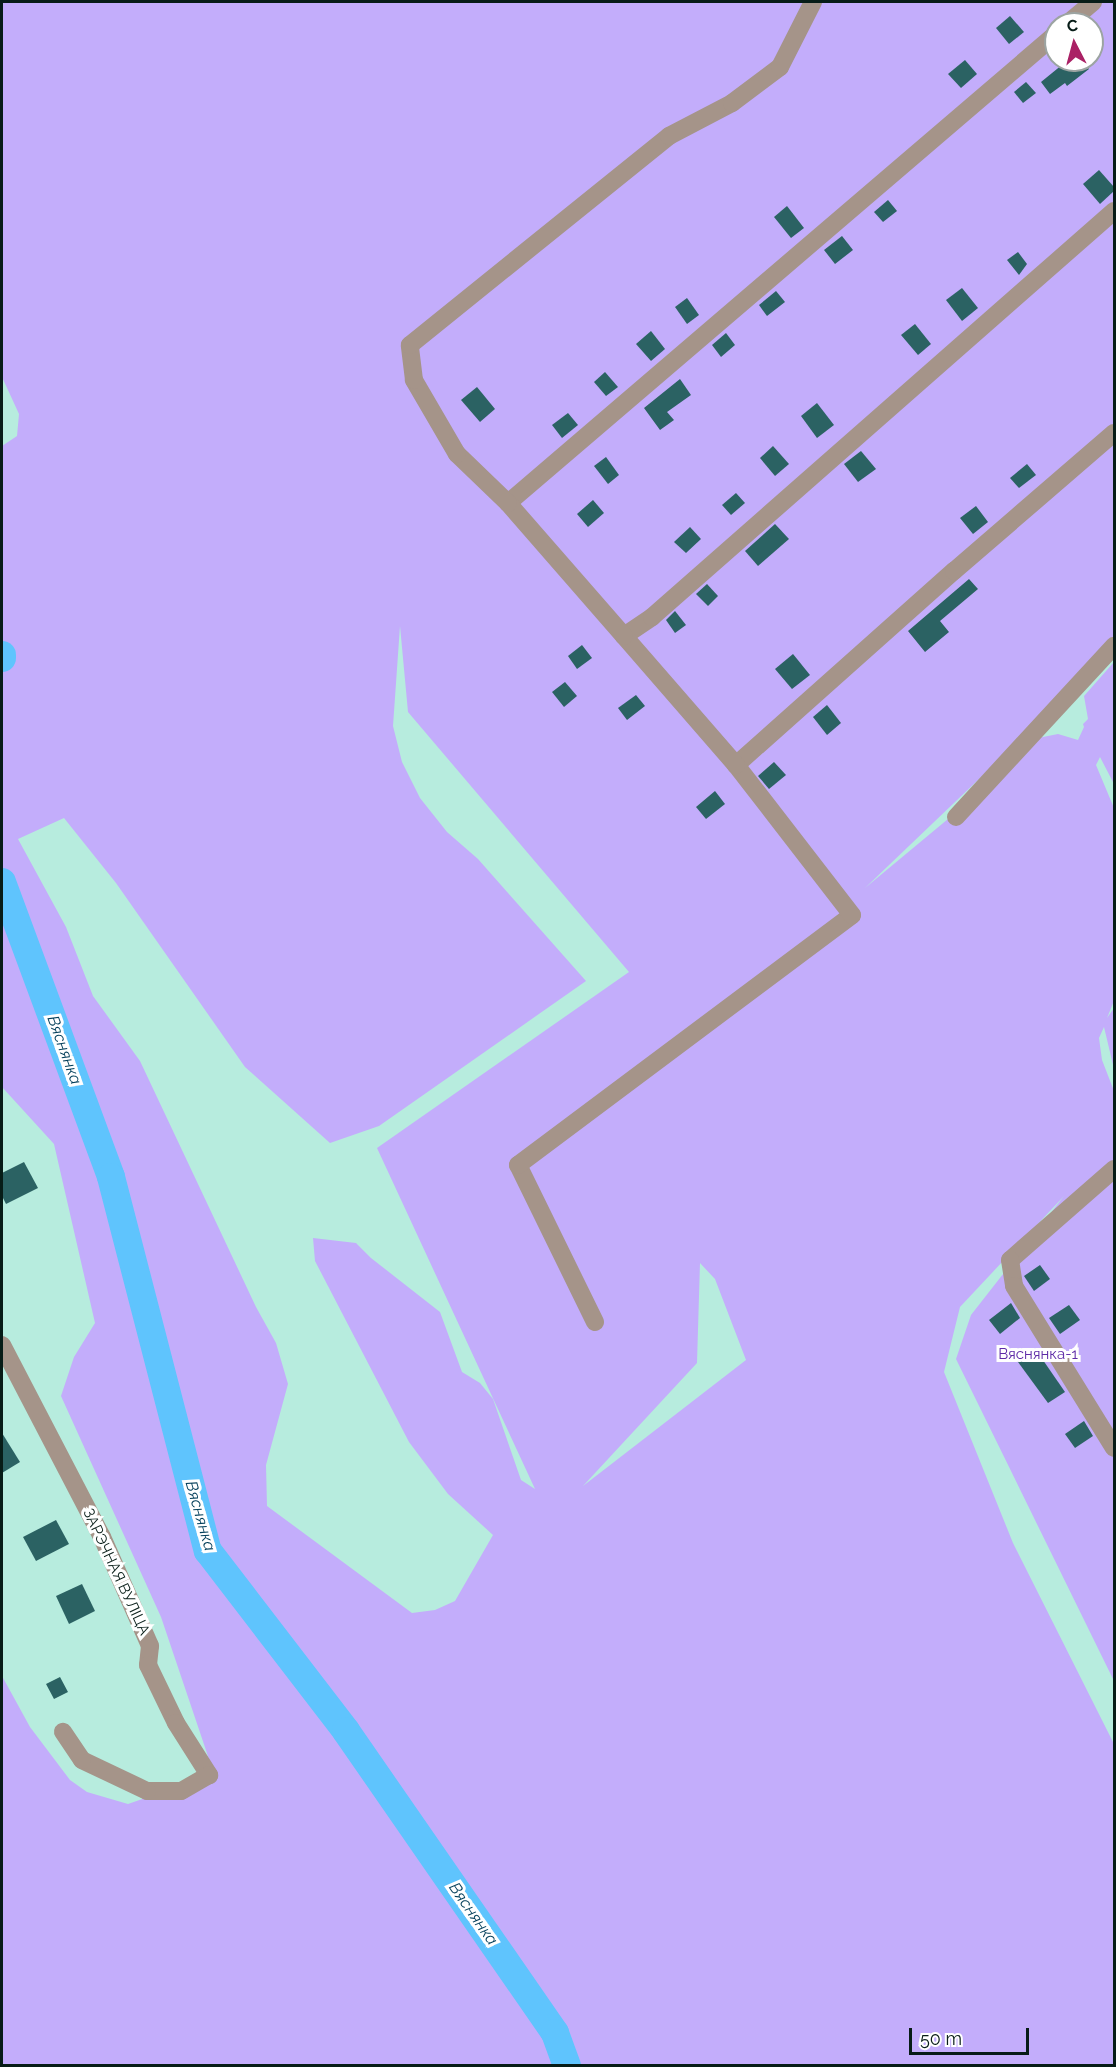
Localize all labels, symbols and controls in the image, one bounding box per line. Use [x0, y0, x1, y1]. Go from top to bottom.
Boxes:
north arrow [1044, 12, 1104, 72]
text: С [1066, 16, 1079, 36]
water label: Вяснянка [43, 1013, 85, 1087]
park label: Вяснянка-1 [998, 1346, 1078, 1364]
water label: Вяснянка [181, 1479, 219, 1553]
street label: ЗАРЭЧНАЯ ВУЛІЦА [79, 1506, 153, 1638]
water label: Вяснянка [445, 1879, 501, 1949]
scale bar [912, 2016, 1032, 2054]
text: 50 m [920, 2028, 962, 2049]

